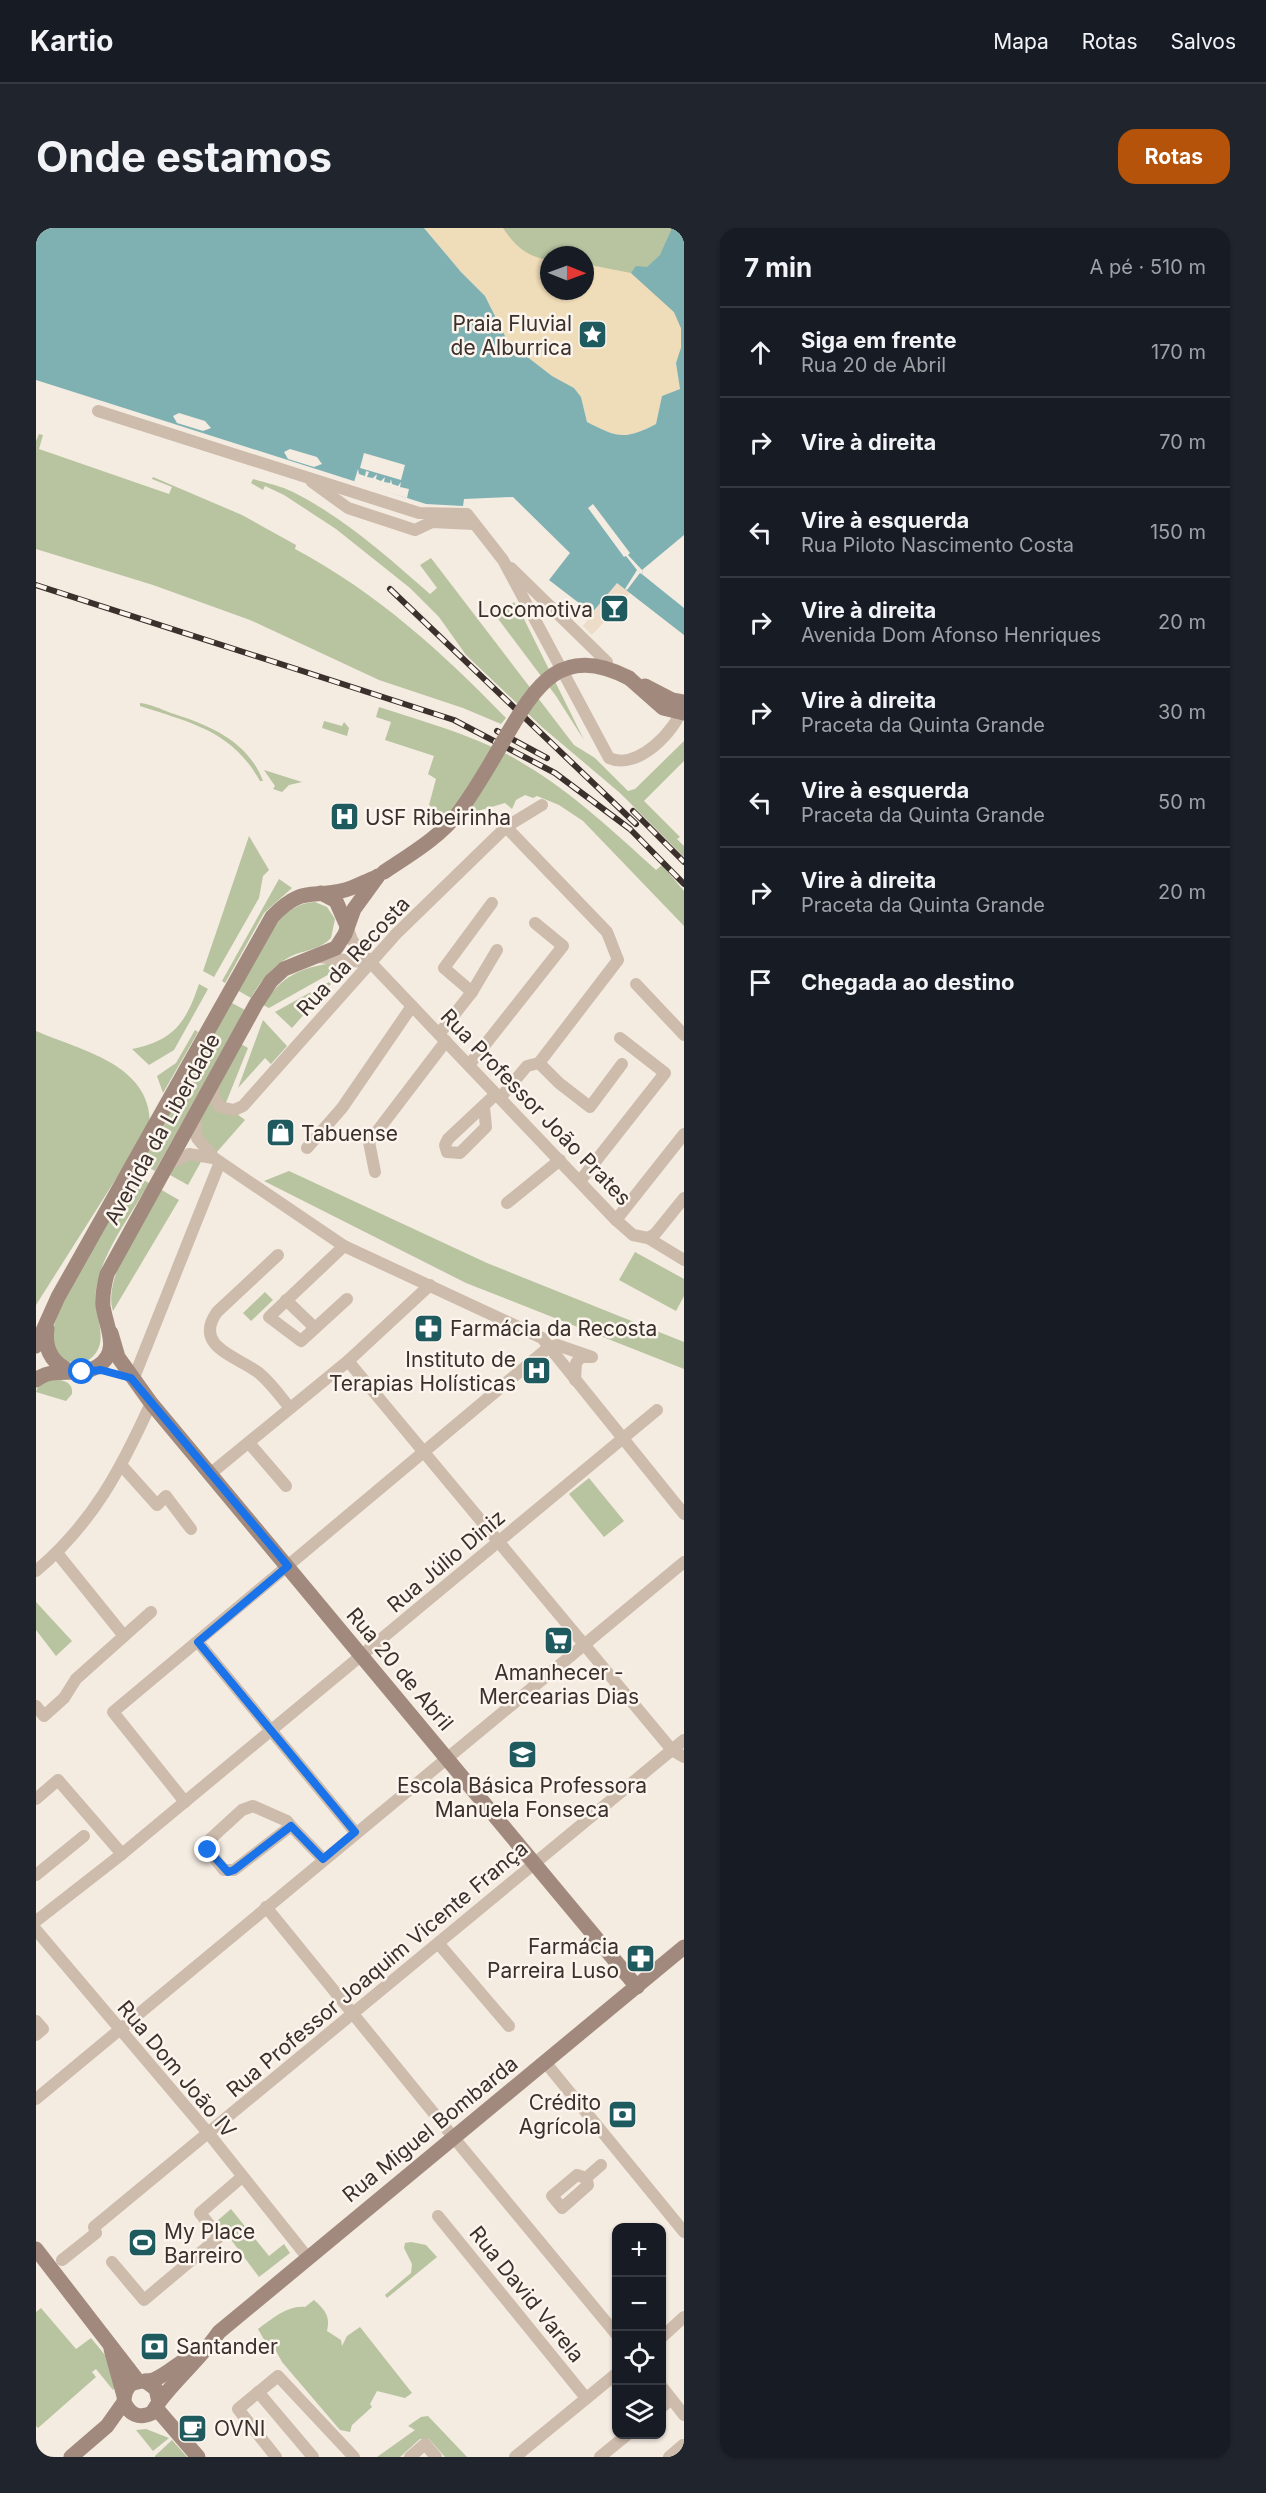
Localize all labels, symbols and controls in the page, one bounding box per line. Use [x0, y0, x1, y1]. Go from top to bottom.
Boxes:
text: Kartio [30, 24, 113, 58]
text: Mapa [993, 29, 1049, 54]
text: Rotas [1082, 29, 1137, 54]
text: Salvos [1170, 29, 1236, 54]
button: Rotas [1118, 129, 1230, 184]
text: Onde estamos [36, 131, 332, 182]
north arrow [540, 246, 594, 300]
text: 7 min [744, 252, 812, 283]
text: A pé · 510 m [1090, 255, 1206, 279]
place label: Praia Fluvial de Alburrica [451, 311, 572, 360]
place icon: Praia Fluvial de Alburrica [577, 319, 609, 351]
text: Siga em frente [801, 327, 957, 353]
icon: ahead [744, 336, 777, 369]
text: 170 m [1151, 340, 1206, 364]
text: Rua 20 de Abril [801, 353, 946, 377]
icon: right [744, 426, 777, 459]
text: Vire à direita [801, 429, 936, 455]
text: 70 m [1159, 430, 1206, 454]
text: Vire à esquerda [801, 507, 969, 533]
icon: left [744, 516, 777, 549]
text: 150 m [1150, 520, 1206, 544]
text: Rua Piloto Nascimento Costa [801, 533, 1074, 557]
bar icon: Locomotiva [598, 593, 630, 625]
place label: Locomotiva [478, 597, 593, 622]
text: Vire à direita [801, 597, 936, 623]
icon: right [744, 606, 777, 639]
text: 20 m [1158, 610, 1206, 634]
text: Avenida Dom Afonso Henriques [801, 623, 1101, 647]
text: Vire à direita [801, 687, 936, 713]
icon: right [744, 696, 777, 729]
text: 30 m [1158, 700, 1206, 724]
text: Praceta da Quinta Grande [801, 713, 1045, 737]
text: Vire à esquerda [801, 777, 969, 803]
icon: left [744, 786, 777, 819]
text: 50 m [1158, 790, 1206, 814]
hospital icon: USF Ribeirinha [328, 801, 360, 833]
text: Praceta da Quinta Grande [801, 803, 1045, 827]
place label: USF Ribeirinha [365, 805, 511, 830]
text: Vire à direita [801, 867, 936, 893]
icon: right [744, 876, 777, 909]
text: 20 m [1158, 880, 1206, 904]
street label: Rua da Recosta [291, 891, 415, 1021]
text: Praceta da Quinta Grande [801, 893, 1045, 917]
icon: arrive [744, 966, 777, 999]
text: Chegada ao destino [801, 969, 1015, 995]
street label: Rua Professor João Prates [436, 1004, 636, 1210]
street label: Avenida da Liberdade [99, 1029, 225, 1229]
shop icon: Tabuense [264, 1117, 296, 1149]
place label: Tabuense [301, 1121, 398, 1146]
pharmacy icon: Farmácia da Recosta [413, 1312, 445, 1344]
place label: Farmácia da Recosta [450, 1316, 657, 1341]
place label: Instituto de Terapias Holísticas [329, 1347, 516, 1396]
hospital icon: Instituto de Terapias Holísticas [521, 1355, 553, 1387]
route start [68, 1358, 94, 1384]
street label: Rua Júlio Diniz [382, 1504, 510, 1618]
street label: Rua 20 de Abril [341, 1603, 459, 1735]
supermarket icon: Amanhecer - Mercearias Dias [543, 1625, 575, 1657]
place label: Amanhecer - Mercearias Dias [479, 1660, 639, 1709]
school or university icon: Escola Básica Professora Manuela Fonseca [506, 1738, 538, 1770]
place label: Escola Básica Professora Manuela Fonseca [397, 1773, 647, 1822]
route end [194, 1836, 220, 1862]
street label: Rua Professor Joaquim Vicente França [221, 1836, 533, 2102]
place label: Farmácia Parreira Luso [487, 1934, 619, 1983]
pharmacy icon: Farmácia Parreira Luso [624, 1942, 656, 1974]
street label: Rua Dom João IV [113, 1996, 241, 2142]
street label: Rua Miguel Bombarda [337, 2051, 523, 2207]
place label: Crédito Agrícola [519, 2090, 601, 2139]
bank icon: Crédito Agrícola [606, 2098, 638, 2130]
place label: My Place Barreiro [164, 2219, 255, 2268]
street label: Rua David Varela [464, 2221, 590, 2367]
map controls [612, 2223, 666, 2439]
button: + [612, 2223, 666, 2277]
sports icon: My Place Barreiro [127, 2227, 159, 2259]
button: − [612, 2277, 666, 2331]
bank icon: Santander [139, 2330, 171, 2362]
button: locate [612, 2331, 666, 2385]
place label: Santander [176, 2334, 278, 2359]
button: layers [612, 2385, 666, 2439]
cafe icon: OVNI [177, 2412, 209, 2444]
place label: OVNI [214, 2416, 265, 2441]

